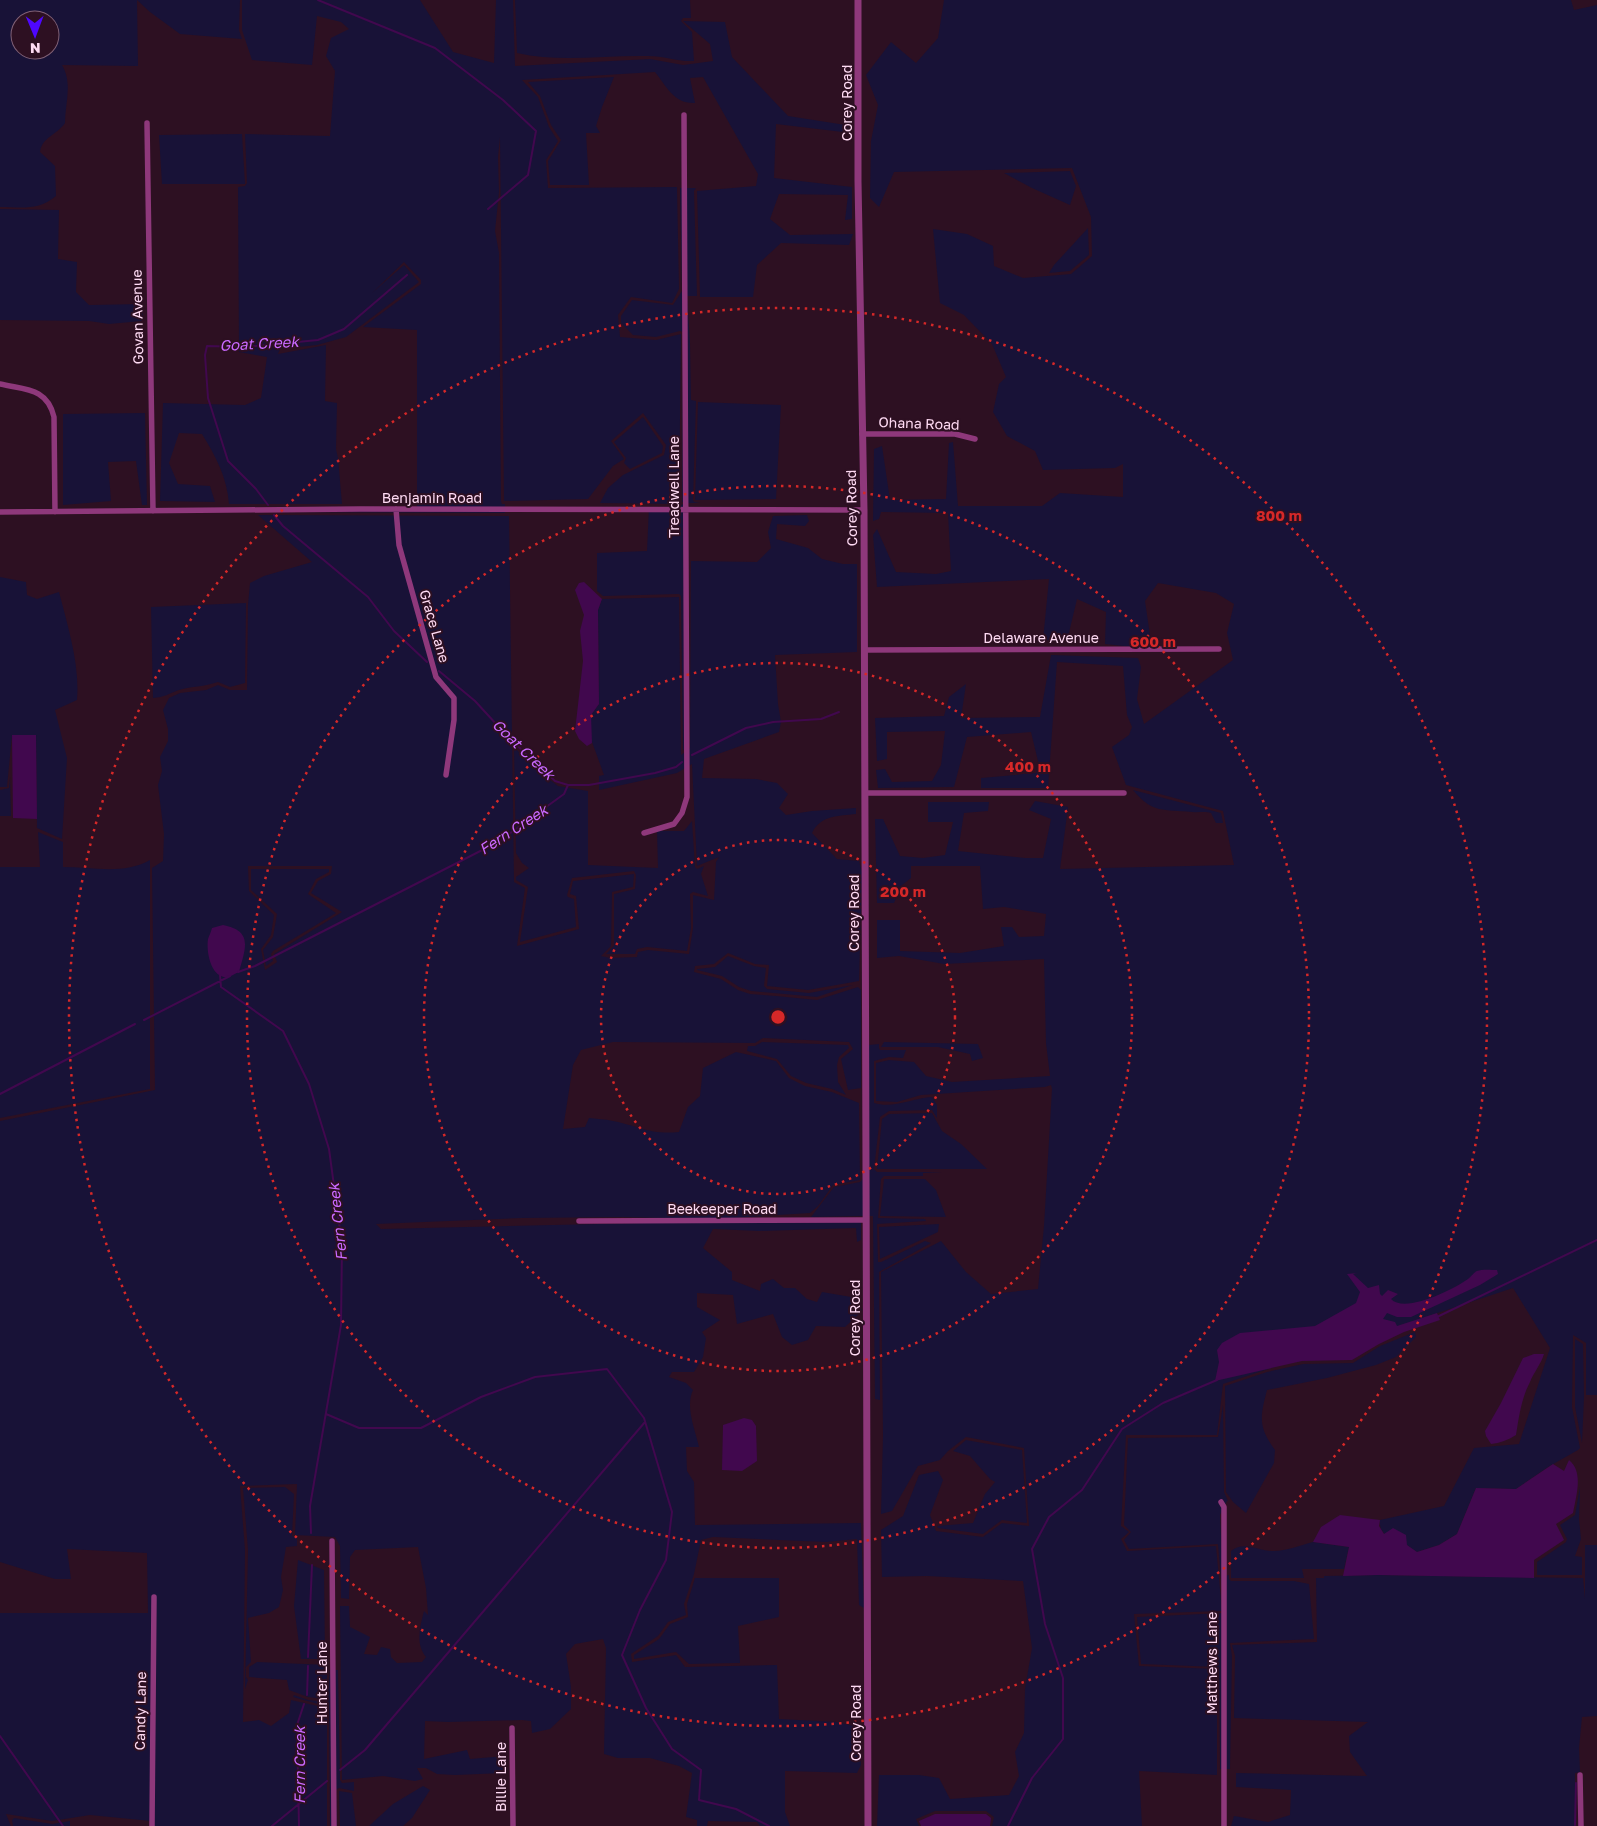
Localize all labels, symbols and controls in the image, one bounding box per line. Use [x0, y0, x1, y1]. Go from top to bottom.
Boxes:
north arrow [10, 10, 60, 60]
text: N [30, 40, 41, 57]
street label: Corey Road [838, 65, 855, 141]
street label: Govan Avenue [128, 269, 146, 365]
water label: Goat Creek [219, 332, 301, 354]
street label: Ohana Road [878, 413, 960, 433]
street label: Treadwell Lane [665, 436, 682, 538]
street label: Corey Road [842, 469, 860, 547]
street label: Benjamin Road [382, 489, 482, 506]
text: 800 m [1256, 506, 1302, 524]
street label: Grace Lane [416, 588, 454, 664]
street label: Delaware Avenue [983, 629, 1099, 646]
text: 600 m [1130, 632, 1176, 650]
water label: Goat Creek [489, 715, 560, 784]
text: 400 m [1005, 757, 1051, 775]
water label: Fern Creek [475, 799, 552, 858]
street label: Corey Road [845, 875, 862, 951]
text: 200 m [880, 882, 926, 900]
centre of rings [769, 1008, 787, 1026]
water label: Fern Creek [324, 1181, 350, 1262]
street label: Beekeeper Road [667, 1200, 777, 1217]
street label: Corey Road [846, 1280, 863, 1356]
street label: Matthews Lane [1203, 1612, 1220, 1714]
street label: Hunter Lane [313, 1641, 330, 1725]
street label: Candy Lane [131, 1671, 149, 1751]
street label: Corey Road [847, 1685, 864, 1761]
water label: Fern Creek [290, 1724, 308, 1804]
street label: Billie Lane [492, 1742, 509, 1812]

